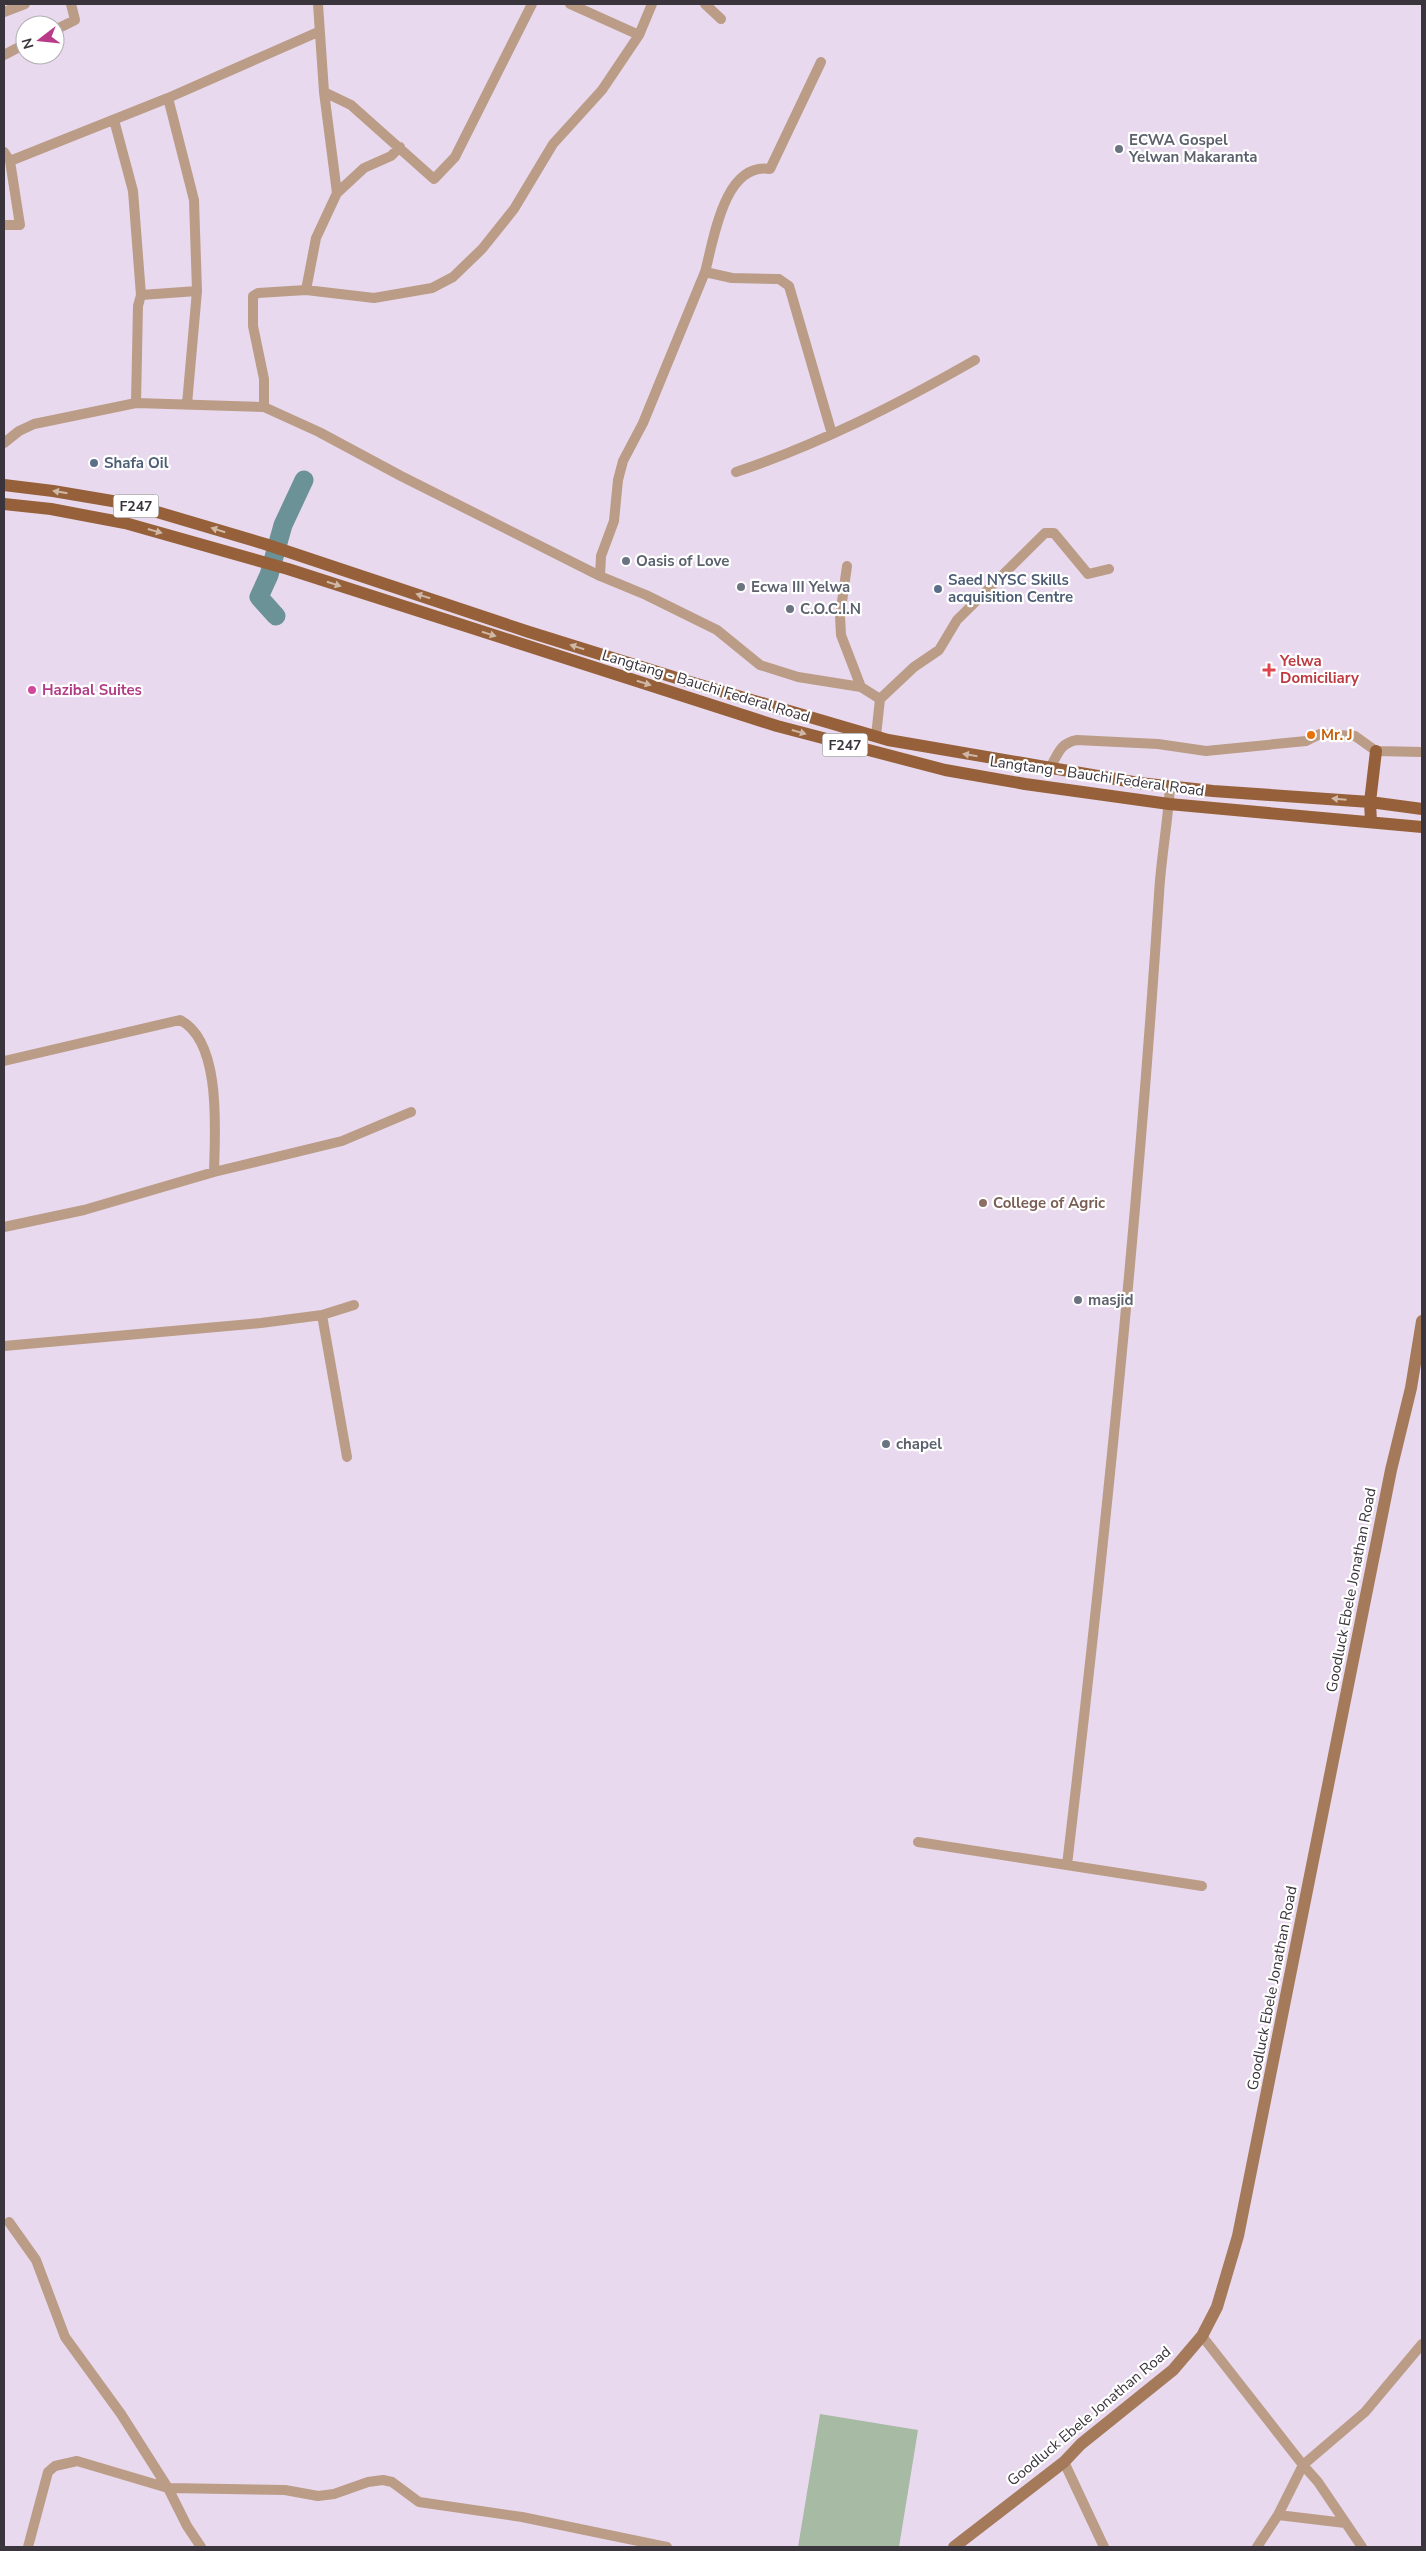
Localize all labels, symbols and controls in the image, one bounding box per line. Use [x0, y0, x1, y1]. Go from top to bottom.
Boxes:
north arrow [15, 15, 65, 65]
text: N [17, 36, 39, 51]
place label: ECWA Gospel Yelwan Makaranta [1128, 130, 1258, 167]
marker: ECWA Gospel Yelwan Makaranta [1113, 143, 1125, 155]
place label: Shafa Oil [104, 453, 169, 473]
marker: Shafa Oil [88, 457, 100, 469]
one-way arrow [52, 488, 68, 496]
road number: F247 [114, 494, 158, 518]
one-way arrow [210, 526, 225, 534]
one-way arrow [147, 528, 162, 536]
place label: Oasis of Love [636, 551, 729, 571]
marker: Oasis of Love [620, 555, 632, 567]
place label: Saed NYSC Skills acquisition Centre [948, 570, 1073, 607]
place label: Ecwa III Yelwa [751, 577, 850, 597]
one-way arrow [327, 581, 342, 589]
marker: Ecwa III Yelwa [735, 581, 747, 593]
marker: Saed NYSC Skills acquisition Centre [932, 583, 944, 595]
one-way arrow [415, 591, 430, 599]
place label: C.O.C.I.N [800, 599, 861, 619]
marker: C.O.C.I.N [784, 603, 796, 615]
one-way arrow [481, 631, 496, 638]
one-way arrow [569, 643, 584, 651]
street label: Langtang - Bauchi Federal Road [600, 645, 812, 727]
place label: Yelwa Domiciliary [1279, 651, 1359, 688]
marker: Yelwa Domiciliary [1262, 663, 1276, 677]
place label: Hazibal Suites [42, 680, 142, 700]
one-way arrow [636, 680, 651, 687]
marker: Hazibal Suites [26, 684, 38, 696]
place label: Mr. J [1321, 725, 1353, 745]
one-way arrow [791, 728, 806, 736]
marker: Mr. J [1305, 729, 1317, 741]
road number: F247 [822, 734, 868, 756]
one-way arrow [961, 751, 977, 759]
street label: Langtang - Bauchi Federal Road [988, 751, 1206, 801]
one-way arrow [1331, 795, 1347, 803]
place label: College of Agric [993, 1193, 1105, 1213]
marker: College of Agric [977, 1197, 989, 1209]
place label: masjid [1088, 1290, 1133, 1310]
marker: masjid [1072, 1294, 1084, 1306]
place label: chapel [896, 1434, 942, 1454]
marker: chapel [880, 1438, 892, 1450]
street label: Goodluck Ebele Jonathan Road [1321, 1486, 1381, 1694]
street label: Goodluck Ebele Jonathan Road [1242, 1884, 1302, 2092]
street label: Goodluck Ebele Jonathan Road [1003, 2342, 1175, 2490]

